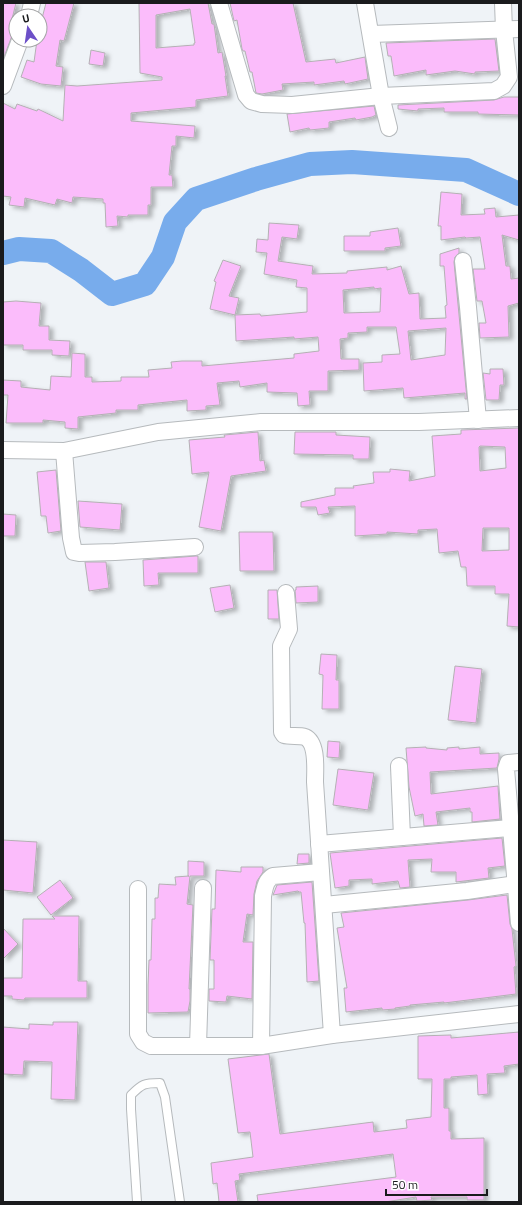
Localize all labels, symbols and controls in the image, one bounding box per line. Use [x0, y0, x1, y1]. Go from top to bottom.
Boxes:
north arrow [8, 8, 48, 48]
text: U [20, 10, 31, 27]
scale bar [386, 1171, 487, 1197]
text: 50 m [392, 1175, 418, 1194]

